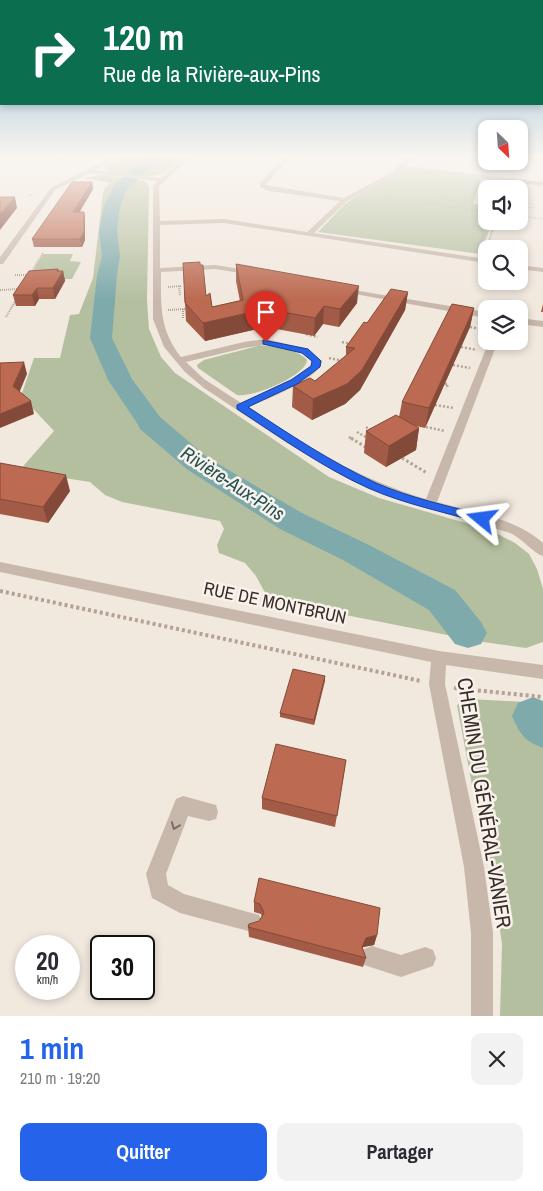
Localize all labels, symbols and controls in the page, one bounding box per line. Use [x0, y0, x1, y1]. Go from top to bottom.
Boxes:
text: 120 m [103, 14, 184, 61]
icon: right [20, 20, 85, 85]
text: Rue de la Rivière-aux-Pins [103, 59, 321, 89]
north arrow [478, 120, 528, 170]
map controls [478, 120, 528, 350]
button: sound [478, 180, 528, 230]
button: search [478, 240, 528, 290]
pin [245, 291, 287, 342]
icon: arrive [252, 298, 280, 326]
button: layers [478, 300, 528, 350]
water label: Rivière-Aux-Pins [176, 440, 290, 526]
position arrow [455, 492, 507, 544]
street label: RUE DE MONTBRUN [202, 575, 349, 630]
street label: CHEMIN DU GÉNÉRAL-VANIER [450, 676, 519, 930]
one-way arrow [171, 821, 181, 830]
speed limit sign: 30 [90, 935, 155, 1000]
text: 20 [36, 944, 59, 978]
text: km/h [37, 972, 58, 988]
text: 1 min [20, 1028, 84, 1068]
button: close [471, 1033, 523, 1085]
text: 210 m · 19:20 [20, 1067, 100, 1089]
button: Quitter [20, 1123, 267, 1181]
button: Partager [277, 1123, 523, 1181]

